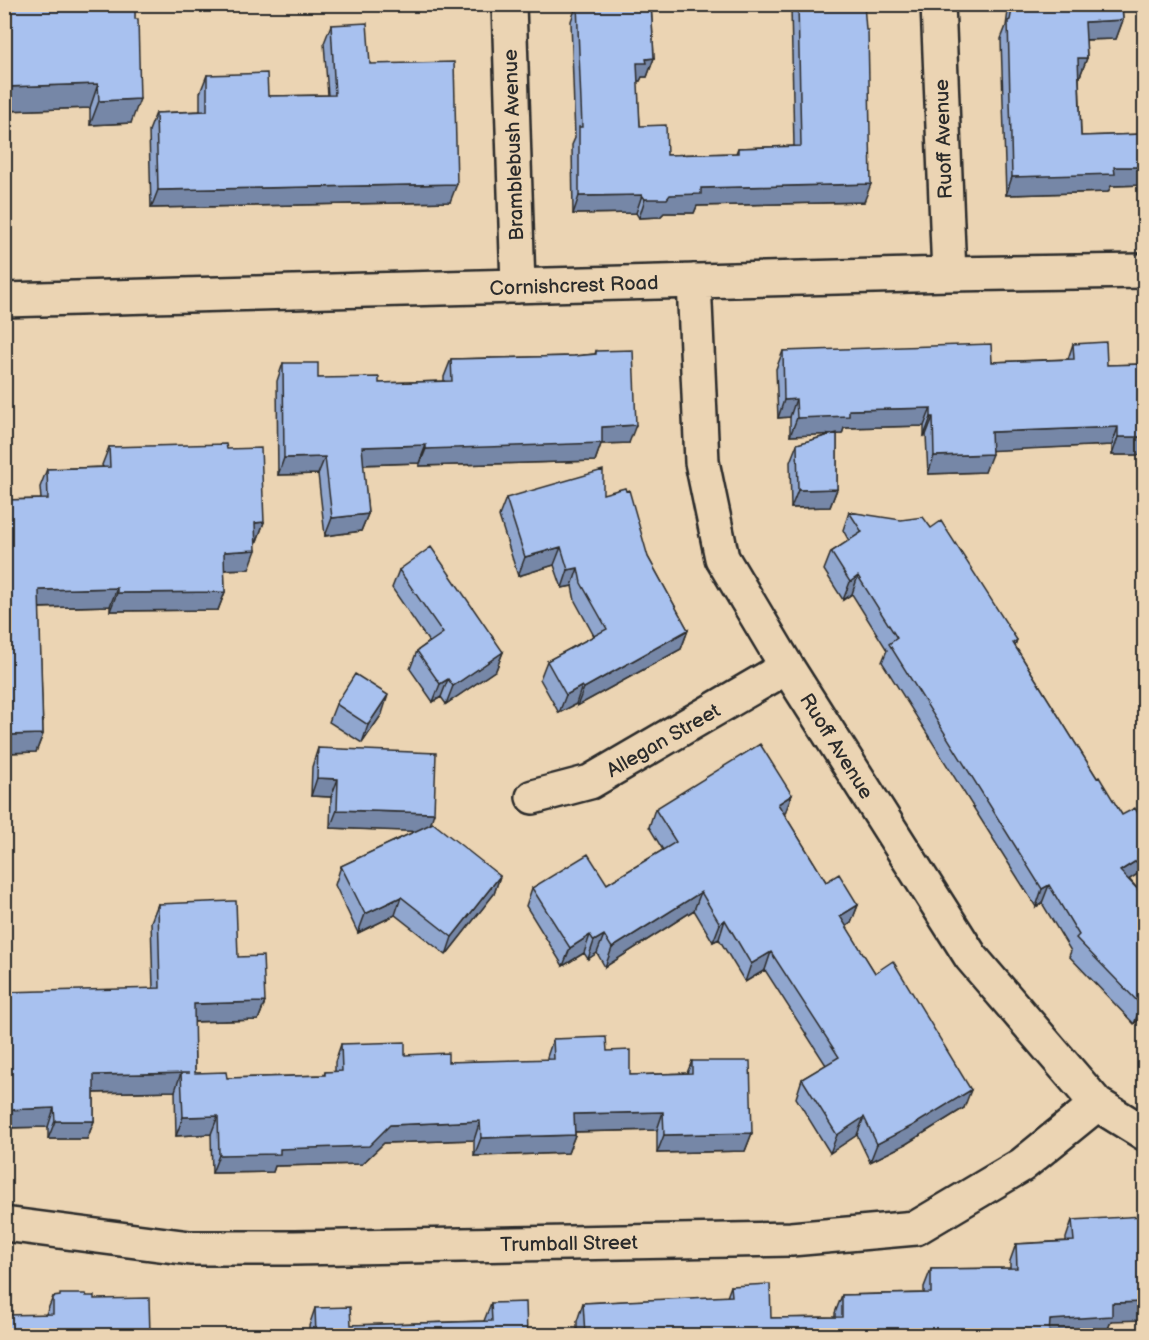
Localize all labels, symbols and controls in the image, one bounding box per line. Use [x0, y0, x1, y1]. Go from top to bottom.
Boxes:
street label: Bramblebush Avenue [499, 49, 529, 241]
street label: Ruoff Avenue [930, 78, 958, 199]
street label: Cornishcrest Road [489, 271, 659, 301]
street label: Ruoff Avenue [794, 689, 878, 804]
street label: Allegan Street [603, 699, 724, 783]
street label: Trumball Street [500, 1231, 638, 1257]

